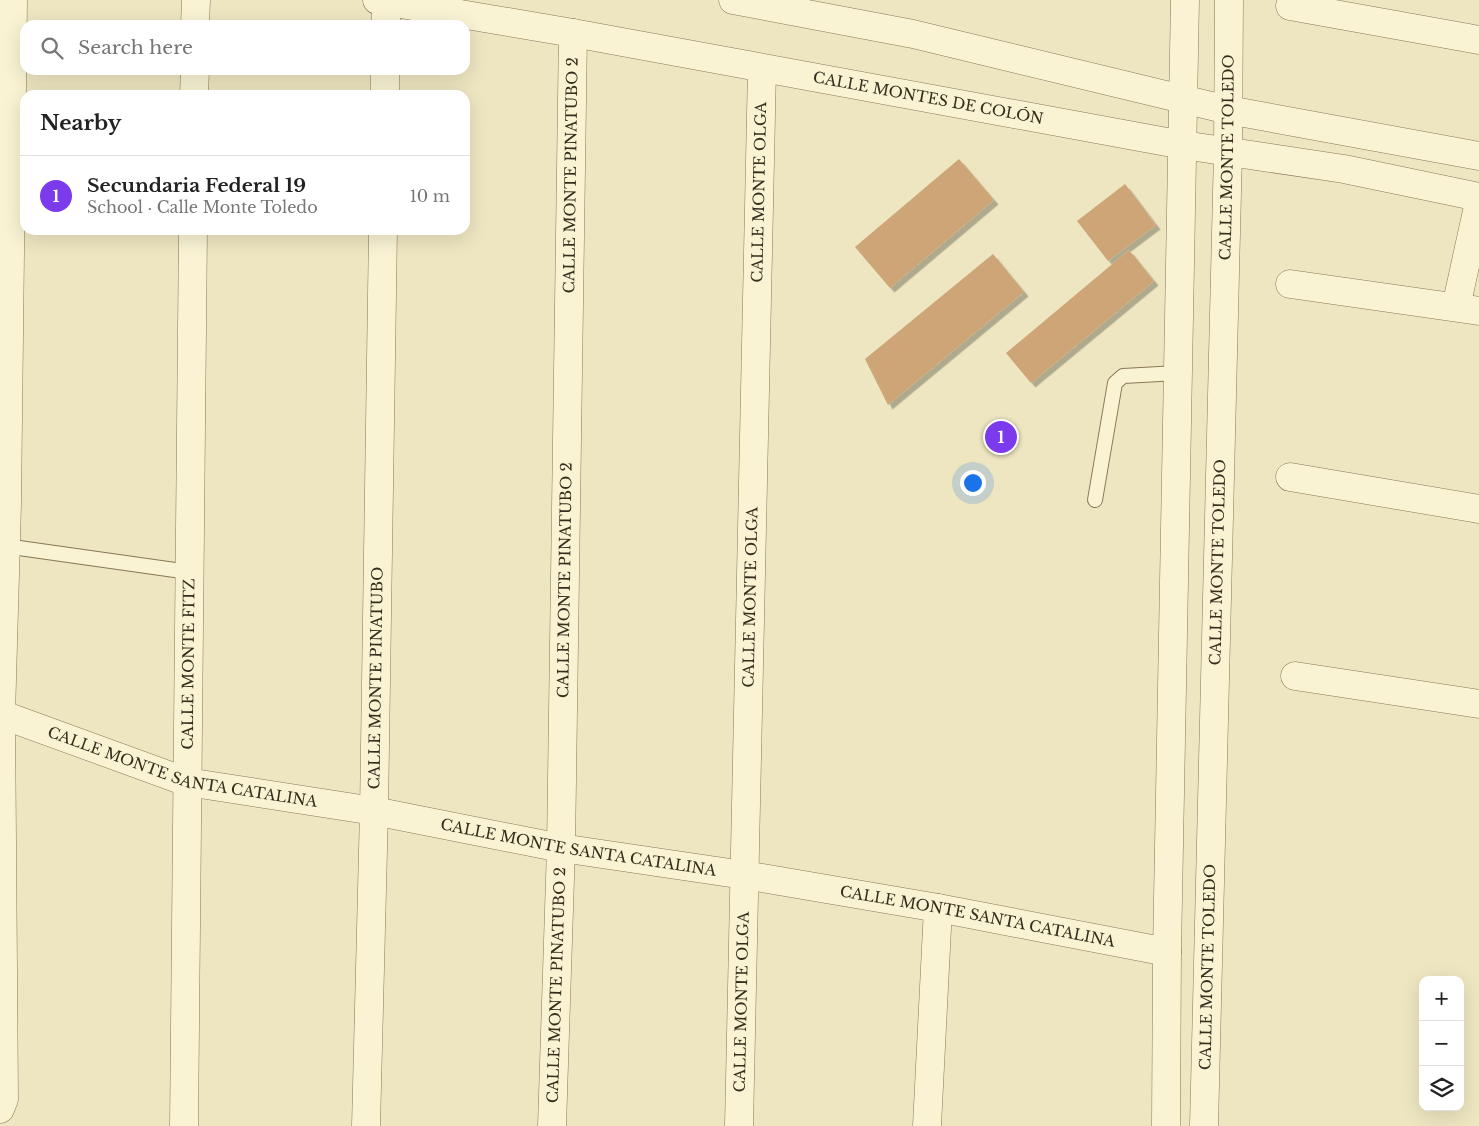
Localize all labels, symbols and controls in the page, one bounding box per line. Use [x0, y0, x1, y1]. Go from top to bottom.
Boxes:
search box [20, 20, 470, 75]
icon: search [38, 34, 66, 62]
text: Search here [78, 36, 193, 59]
street label: CALLE MONTE TOLEDO [1215, 54, 1238, 261]
street label: CALLE MONTE PINATUBO 2 [559, 57, 582, 293]
street label: CALLE MONTES DE COLÓN [812, 67, 1045, 128]
street label: CALLE MONTE OLGA [747, 101, 770, 283]
text: Nearby [40, 110, 121, 136]
text: Secundaria Federal 19 [87, 174, 306, 197]
text: 1 [53, 186, 59, 206]
text: 10 m [410, 186, 450, 206]
text: School · Calle Monte Toledo [87, 197, 318, 217]
pin: 1 [985, 418, 1017, 456]
street label: CALLE MONTE TOLEDO [1205, 459, 1229, 666]
street label: CALLE MONTE PINATUBO 2 [553, 462, 576, 698]
your location [960, 470, 986, 496]
street label: CALLE MONTE OLGA [739, 506, 761, 688]
street label: CALLE MONTE PINATUBO [364, 567, 387, 790]
street label: CALLE MONTE FITZ [178, 578, 199, 750]
street label: CALLE MONTE SANTA CATALINA [45, 722, 319, 811]
street label: CALLE MONTE SANTA CATALINA [439, 814, 718, 880]
street label: CALLE MONTE TOLEDO [1195, 864, 1219, 1070]
street label: CALLE MONTE PINATUBO 2 [543, 867, 569, 1103]
street label: CALLE MONTE SANTA CATALINA [839, 881, 1117, 951]
street label: CALLE MONTE OLGA [730, 911, 753, 1093]
map controls [1419, 976, 1464, 1111]
button: + [1419, 976, 1464, 1021]
button: − [1419, 1021, 1464, 1066]
button: layers [1419, 1066, 1464, 1111]

